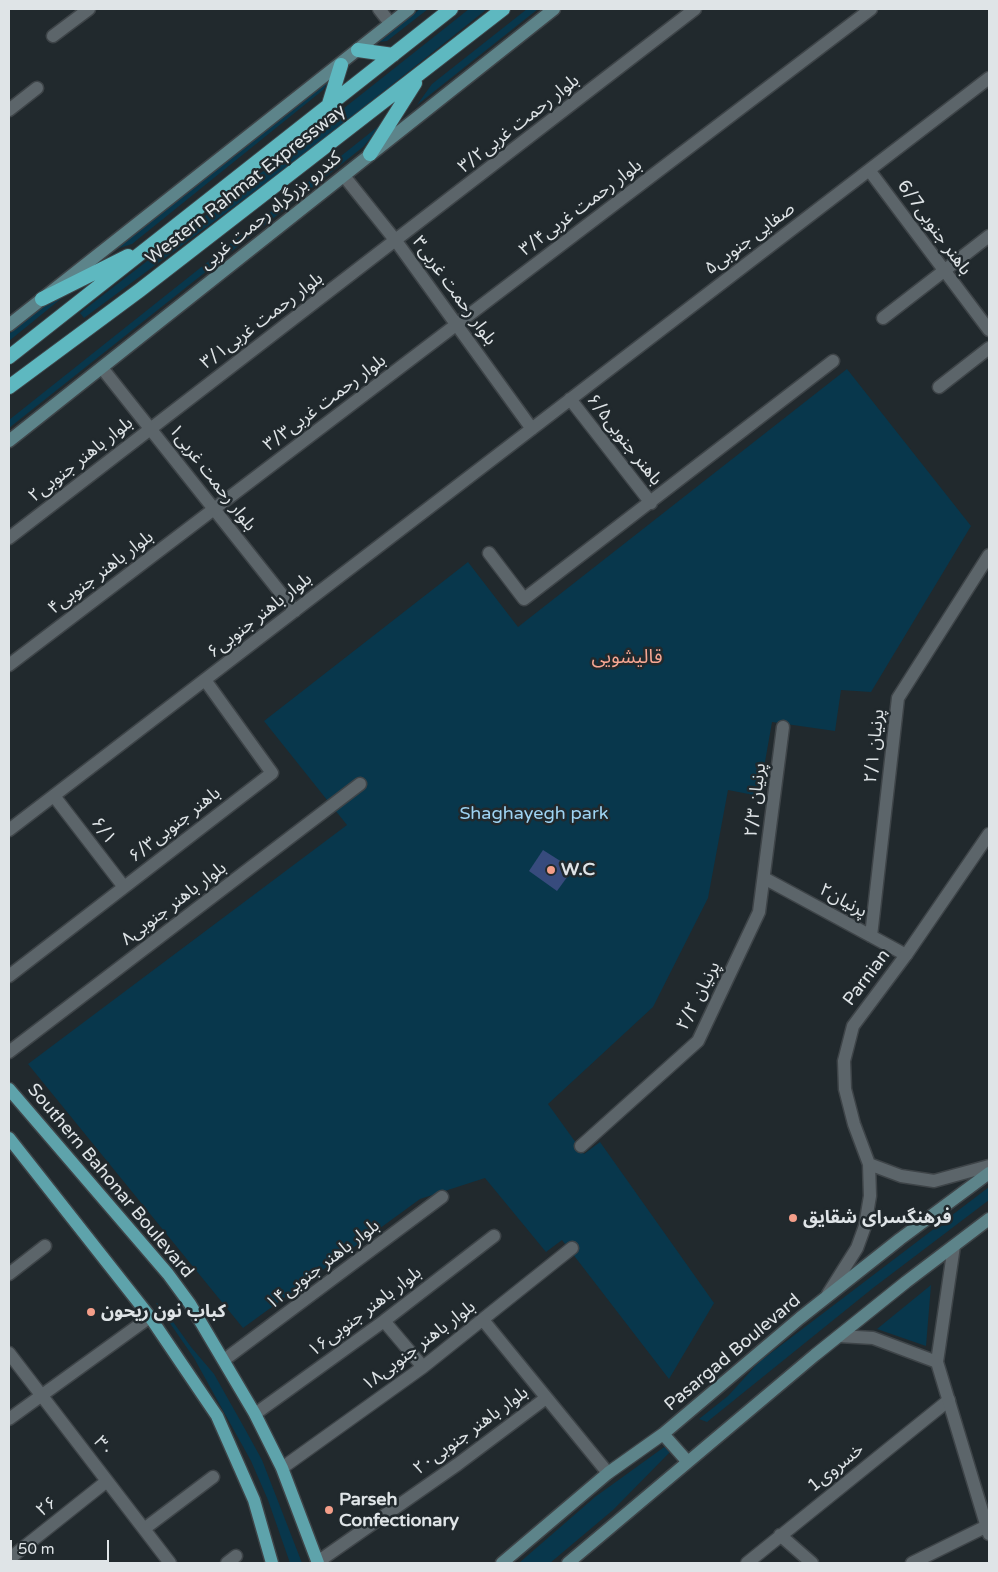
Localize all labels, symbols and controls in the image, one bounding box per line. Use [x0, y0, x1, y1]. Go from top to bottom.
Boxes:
street label: بلوار رحمت غربی۳/۲ [454, 70, 584, 178]
street label: Western Rahmat Expressway [142, 100, 350, 270]
street label: کندرو بزرگراه رحمت غربی [196, 147, 346, 275]
street label: بلوار رحمت غربی۳/۴ [515, 155, 647, 261]
street label: 6/7باهنر جنوبی [892, 176, 976, 280]
street label: صفایی جنوبی۵ [701, 198, 799, 280]
street label: بلوار رحمت غربی۳ [407, 232, 501, 350]
street label: بلوار رحمت غربی۳/۱ [196, 268, 328, 374]
street label: بلوار رحمت غربی۳/۳ [259, 350, 391, 456]
street label: باهنر جنوبی۶/۵ [582, 390, 666, 490]
street label: بلوار باهنر جنوبی۲ [25, 413, 137, 507]
street label: بلوار رحمت غربی۱ [164, 420, 260, 536]
street label: بلوار باهنر جنوبی۴ [44, 526, 158, 620]
street label: بلوار باهنر جنوبی۶ [204, 569, 316, 663]
district label: قالیشویی [592, 647, 662, 669]
street label: پرنیان ۲/۱ [860, 708, 890, 784]
street label: پرنیان ۲/۳ [741, 762, 771, 838]
street label: ۶/۳باهنر جنوبی [125, 783, 225, 867]
park label: Shaghayegh park [459, 803, 609, 825]
street label: ۶/۱ [86, 813, 120, 849]
street label: ۸بلوار باهنر جنوبی [117, 857, 231, 951]
place label: W.C [561, 859, 595, 881]
marker: W.C [545, 864, 557, 876]
street label: پرنیان۲ [815, 879, 871, 923]
street label: Parnian [839, 945, 895, 1011]
street label: پرنیان ۲/۲ [673, 958, 725, 1034]
street label: Southern Bahonar Boulevard [22, 1079, 198, 1283]
place label: فرهنگسرای شقایق [803, 1207, 952, 1229]
marker: فرهنگسرای شقایق [787, 1212, 799, 1224]
street label: بلوار باهنر جنوبی۱۴ [262, 1215, 384, 1315]
street label: بلوار باهنر جنوبی۱۶ [304, 1262, 426, 1362]
street label: Pasargad Boulevard [661, 1290, 805, 1416]
street label: ۱۸بلوار باهنر جنوبی [358, 1296, 480, 1396]
place label: کباب نون ریحون [101, 1301, 226, 1323]
marker: کباب نون ریحون [85, 1306, 97, 1318]
street label: بلوار باهنر جنوبی۲۰ [409, 1382, 533, 1480]
street label: ۳۰ [88, 1432, 118, 1462]
street label: خسروى1 [804, 1439, 868, 1497]
place label: Parseh Confectionary [339, 1489, 459, 1532]
street label: ۲۶ [32, 1492, 62, 1522]
marker: Parseh Confectionary [323, 1504, 335, 1516]
scale bar [12, 1530, 111, 1562]
text: 50 m [18, 1540, 55, 1558]

